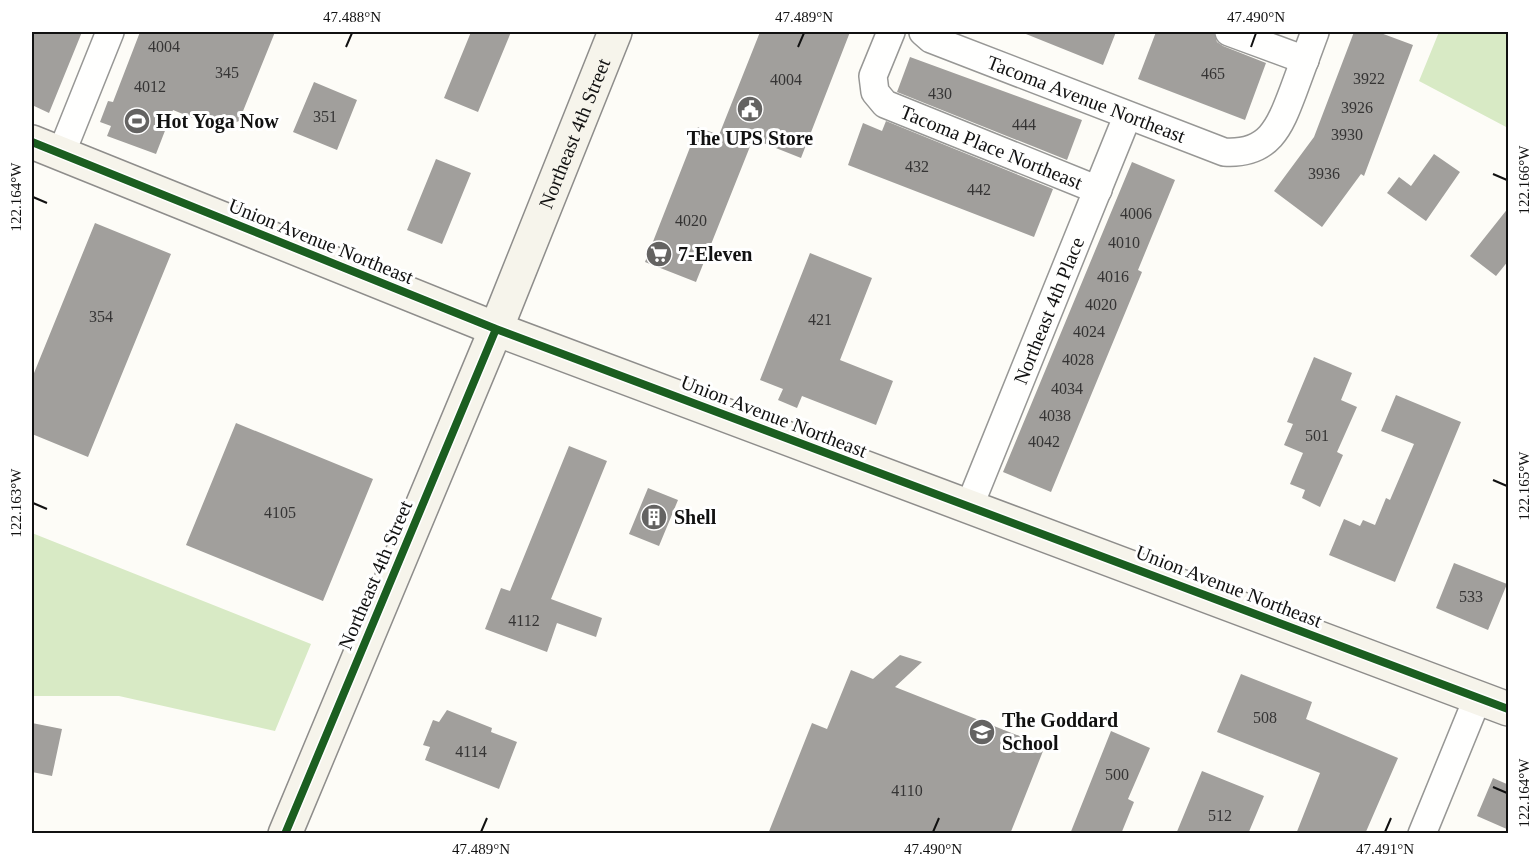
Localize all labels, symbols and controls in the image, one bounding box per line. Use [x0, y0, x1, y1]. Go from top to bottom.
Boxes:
text: 47.488°N [323, 9, 381, 25]
text: 47.489°N [775, 9, 833, 25]
text: 47.490°N [1227, 9, 1285, 25]
house number: 4004 [148, 38, 180, 55]
street label: Tacoma Avenue Northeast [984, 51, 1189, 147]
street label: Northeast 4th Street [534, 55, 615, 212]
house number: 345 [215, 64, 239, 81]
house number: 465 [1201, 65, 1225, 82]
house number: 3922 [1353, 70, 1385, 87]
house number: 4004 [770, 71, 802, 88]
house number: 4012 [134, 78, 166, 95]
house number: 430 [928, 85, 952, 102]
public building icon: The UPS Store [735, 94, 765, 124]
house number: 3926 [1341, 99, 1373, 116]
street label: Tacoma Place Northeast [897, 100, 1086, 194]
sports icon: Hot Yoga Now [122, 106, 152, 136]
house number: 351 [313, 108, 337, 125]
place label: Hot Yoga Now [156, 110, 279, 133]
house number: 444 [1012, 116, 1036, 133]
house number: 3930 [1331, 126, 1363, 143]
place label: The UPS Store [687, 127, 813, 149]
text: 122.166°W [1516, 145, 1532, 214]
house number: 432 [905, 158, 929, 175]
text: 122.164°W [8, 162, 24, 231]
house number: 3936 [1308, 165, 1340, 182]
house number: 442 [967, 181, 991, 198]
street label: Union Avenue Northeast [225, 194, 417, 288]
house number: 4006 [1120, 205, 1152, 222]
house number: 4020 [675, 212, 707, 229]
street label: Northeast 4th Place [1009, 234, 1088, 387]
house number: 4010 [1108, 234, 1140, 251]
supermarket icon: 7-Eleven [644, 239, 674, 269]
place label: 7-Eleven [678, 243, 752, 265]
house number: 4016 [1097, 268, 1129, 285]
house number: 4020 [1085, 296, 1117, 313]
house number: 354 [89, 308, 113, 325]
house number: 421 [808, 311, 832, 328]
house number: 4024 [1073, 323, 1105, 340]
house number: 4028 [1062, 351, 1094, 368]
street label: Union Avenue Northeast [678, 370, 870, 462]
house number: 4034 [1051, 380, 1083, 397]
house number: 4038 [1039, 407, 1071, 424]
house number: 501 [1305, 427, 1329, 444]
house number: 4042 [1028, 433, 1060, 450]
text: 122.165°W [1516, 451, 1532, 520]
text: 122.163°W [8, 468, 24, 537]
street label: Northeast 4th Street [334, 497, 417, 653]
building icon: Shell [639, 502, 669, 532]
house number: 4105 [264, 504, 296, 521]
place label: Shell [674, 506, 717, 528]
street label: Union Avenue Northeast [1133, 540, 1325, 632]
house number: 533 [1459, 588, 1483, 605]
house number: 4112 [508, 612, 540, 629]
place label: The Goddard School [1002, 709, 1118, 754]
house number: 508 [1253, 709, 1277, 726]
school or university icon: The Goddard School [967, 717, 997, 747]
house number: 4114 [455, 743, 487, 760]
text: 122.164°W [1516, 758, 1532, 827]
house number: 500 [1105, 766, 1129, 783]
house number: 4110 [891, 782, 923, 799]
house number: 512 [1208, 807, 1232, 824]
text: 47.489°N [452, 841, 510, 857]
text: 47.490°N [904, 841, 962, 857]
text: 47.491°N [1356, 841, 1414, 857]

